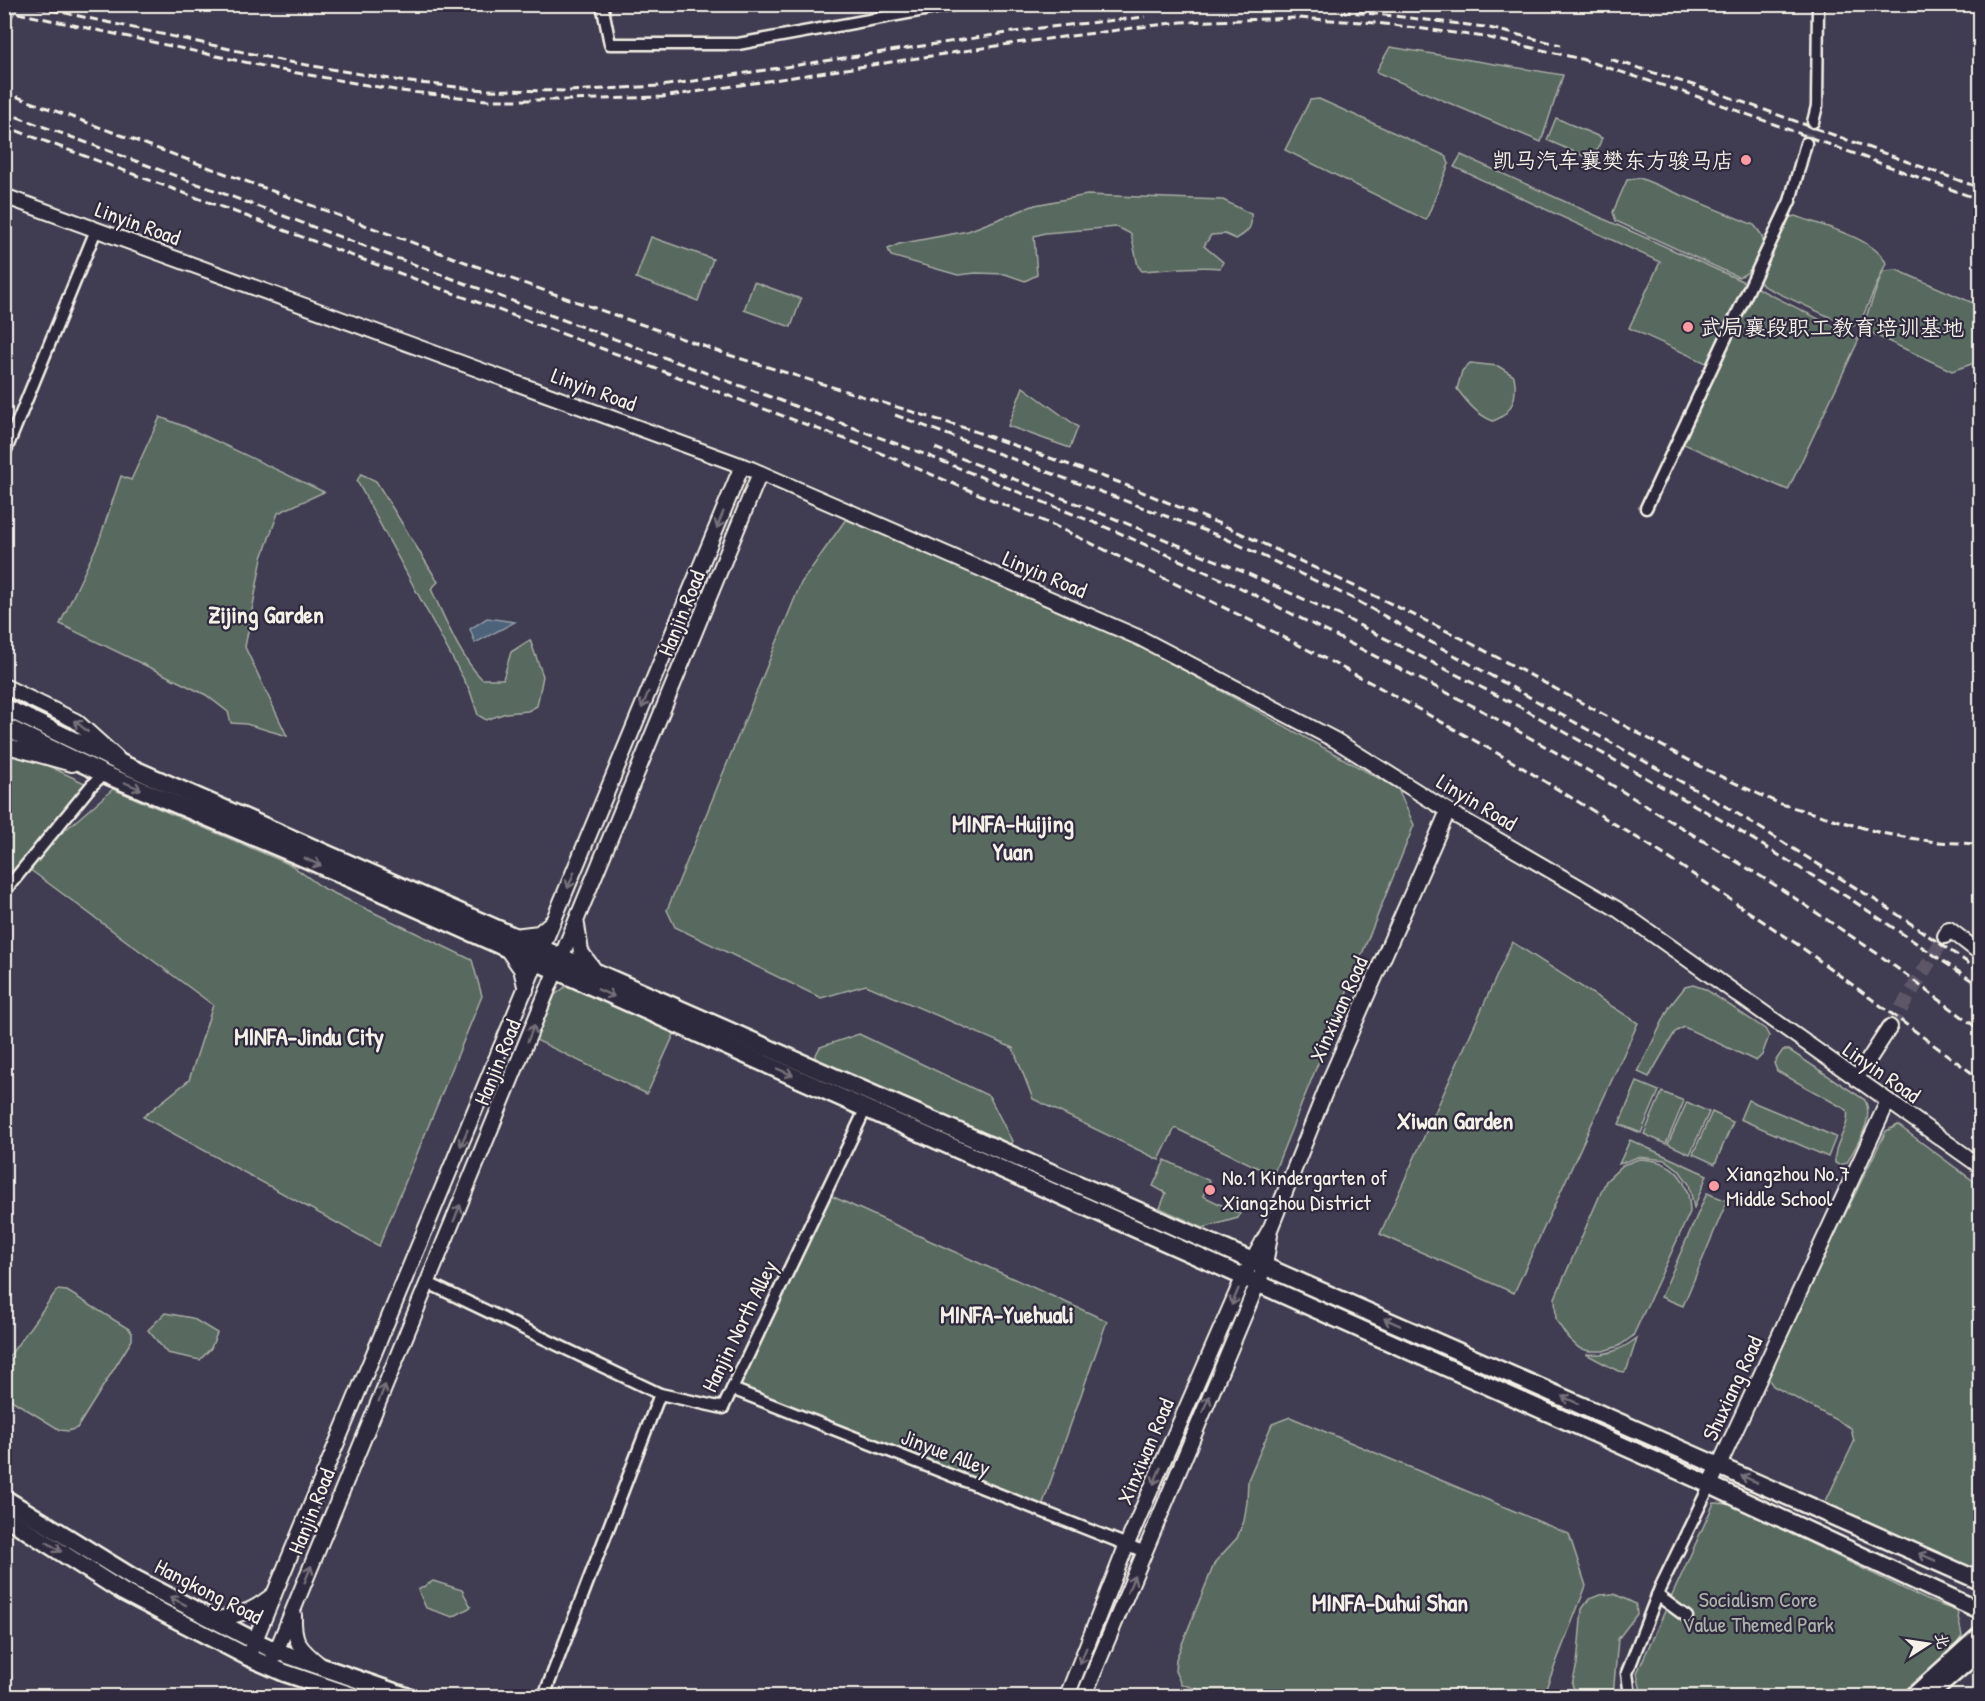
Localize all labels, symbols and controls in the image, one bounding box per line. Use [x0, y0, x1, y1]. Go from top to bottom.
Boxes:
place label: 凯马汽车襄樊东方骏马店 [1492, 145, 1734, 175]
marker: 凯马汽车襄樊东方骏马店 [1739, 153, 1753, 167]
street label: Linyin Road [91, 194, 185, 252]
place label: 武局襄段职工教育培训基地 [1700, 312, 1964, 342]
marker: 武局襄段职工教育培训基地 [1681, 320, 1695, 334]
street label: Linyin Road [547, 360, 641, 418]
one-way arrow [714, 510, 725, 528]
street label: Linyin Road [998, 543, 1092, 605]
street label: Hanjin Road [650, 565, 712, 660]
district label: Zijing Garden [208, 598, 324, 631]
one-way arrow [639, 690, 650, 709]
one-way arrow [73, 720, 89, 733]
street label: Linyin Road [1431, 766, 1523, 838]
one-way arrow [124, 781, 142, 792]
district label: MINFA-Huijing Yuan [952, 807, 1074, 867]
one-way arrow [304, 858, 322, 869]
one-way arrow [565, 871, 576, 889]
street label: Xinxiwan Road [1301, 951, 1375, 1067]
one-way arrow [597, 987, 615, 999]
street label: Hanjin Road [466, 1014, 528, 1109]
district label: MINFA-Jindu City [234, 1020, 384, 1053]
one-way arrow [526, 1024, 537, 1043]
street label: Linyin Road [1837, 1034, 1927, 1110]
one-way arrow [775, 1067, 793, 1078]
district label: Xiwan Garden [1397, 1104, 1513, 1136]
one-way arrow [458, 1128, 469, 1147]
place label: Xiangzhou No.7 Middle School [1726, 1158, 1850, 1213]
place label: No.1 Kindergarten of Xiangzhou District [1222, 1162, 1388, 1217]
marker: Xiangzhou No.7 Middle School [1707, 1179, 1721, 1193]
marker: No.1 Kindergarten of Xiangzhou District [1203, 1183, 1217, 1197]
one-way arrow [452, 1204, 463, 1223]
street label: Hanjin North Alley [694, 1255, 784, 1397]
one-way arrow [1228, 1288, 1239, 1306]
district label: MINFA-Yuehuali [940, 1298, 1074, 1330]
one-way arrow [1383, 1316, 1401, 1327]
street label: Shuxiang Road [1695, 1330, 1770, 1445]
one-way arrow [377, 1385, 388, 1403]
street label: Xinxiwan Road [1109, 1393, 1181, 1509]
one-way arrow [1562, 1394, 1580, 1406]
one-way arrow [1201, 1396, 1212, 1414]
street label: Jinyue Alley [897, 1421, 995, 1483]
street label: Hanjin Road [280, 1463, 342, 1558]
one-way arrow [1151, 1466, 1162, 1485]
one-way arrow [1740, 1473, 1758, 1484]
one-way arrow [45, 1541, 62, 1554]
street label: Hangkong Road [150, 1551, 269, 1631]
one-way arrow [1919, 1551, 1937, 1563]
one-way arrow [303, 1565, 314, 1583]
one-way arrow [1126, 1576, 1137, 1594]
park label: Socialism Core Value Themed Park [1682, 1584, 1834, 1639]
district label: MINFA-Duhui Shan [1312, 1586, 1468, 1618]
one-way arrow [170, 1595, 188, 1606]
north arrow [1898, 1614, 1958, 1674]
text: 北 [1930, 1631, 1955, 1651]
one-way arrow [1077, 1647, 1088, 1665]

